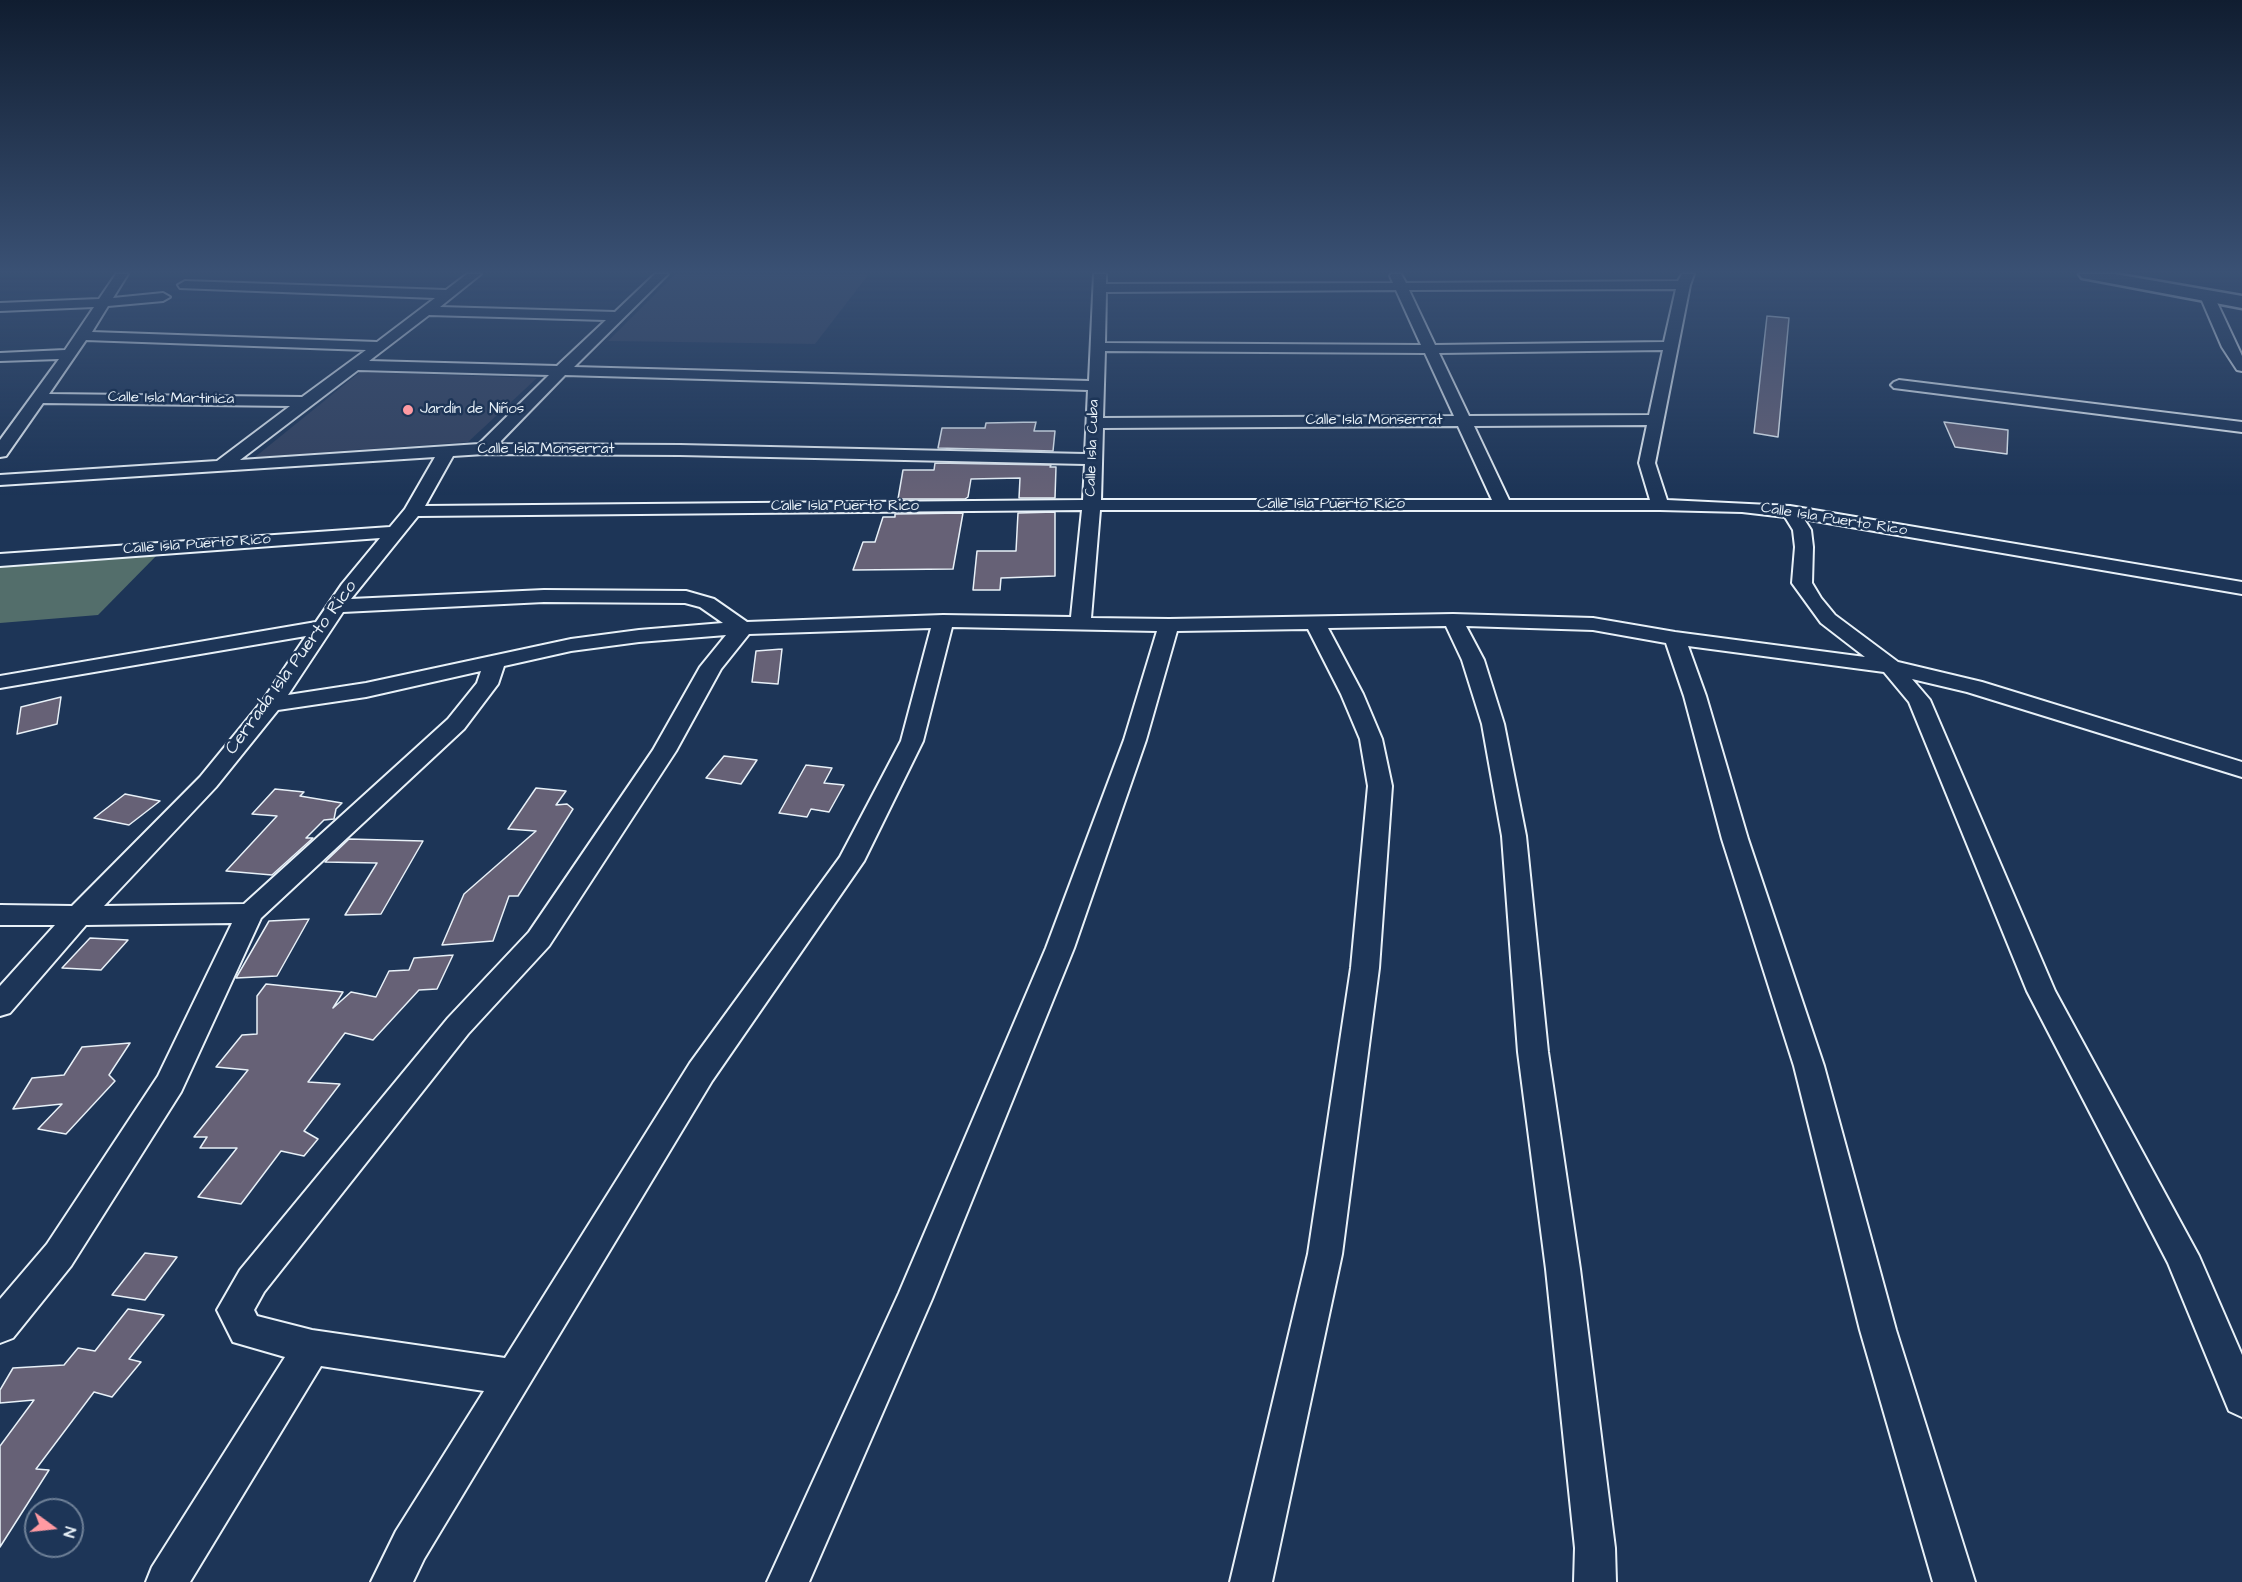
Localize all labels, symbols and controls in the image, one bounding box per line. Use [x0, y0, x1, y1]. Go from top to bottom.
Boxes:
street label: Calle Isla Martinica [108, 389, 234, 409]
street label: Calle Isla Cuba [1082, 399, 1104, 497]
place label: Jardín de Niños [420, 401, 524, 419]
marker: Jardín de Niños [401, 403, 415, 417]
street label: Calle Isla Monserrat [1305, 412, 1443, 430]
street label: Calle Isla Monserrat [477, 441, 615, 459]
street label: Calle Isla Puerto Rico [1257, 496, 1405, 514]
street label: Calle Isla Puerto Rico [771, 498, 919, 516]
street label: Calle Isla Puerto Rico [1760, 500, 1908, 540]
street label: Calle Isla Puerto Rico [123, 531, 271, 559]
street label: Cerrada Isla Puerto Rico [222, 577, 362, 759]
north arrow [24, 1498, 84, 1558]
text: N [58, 1524, 81, 1540]

